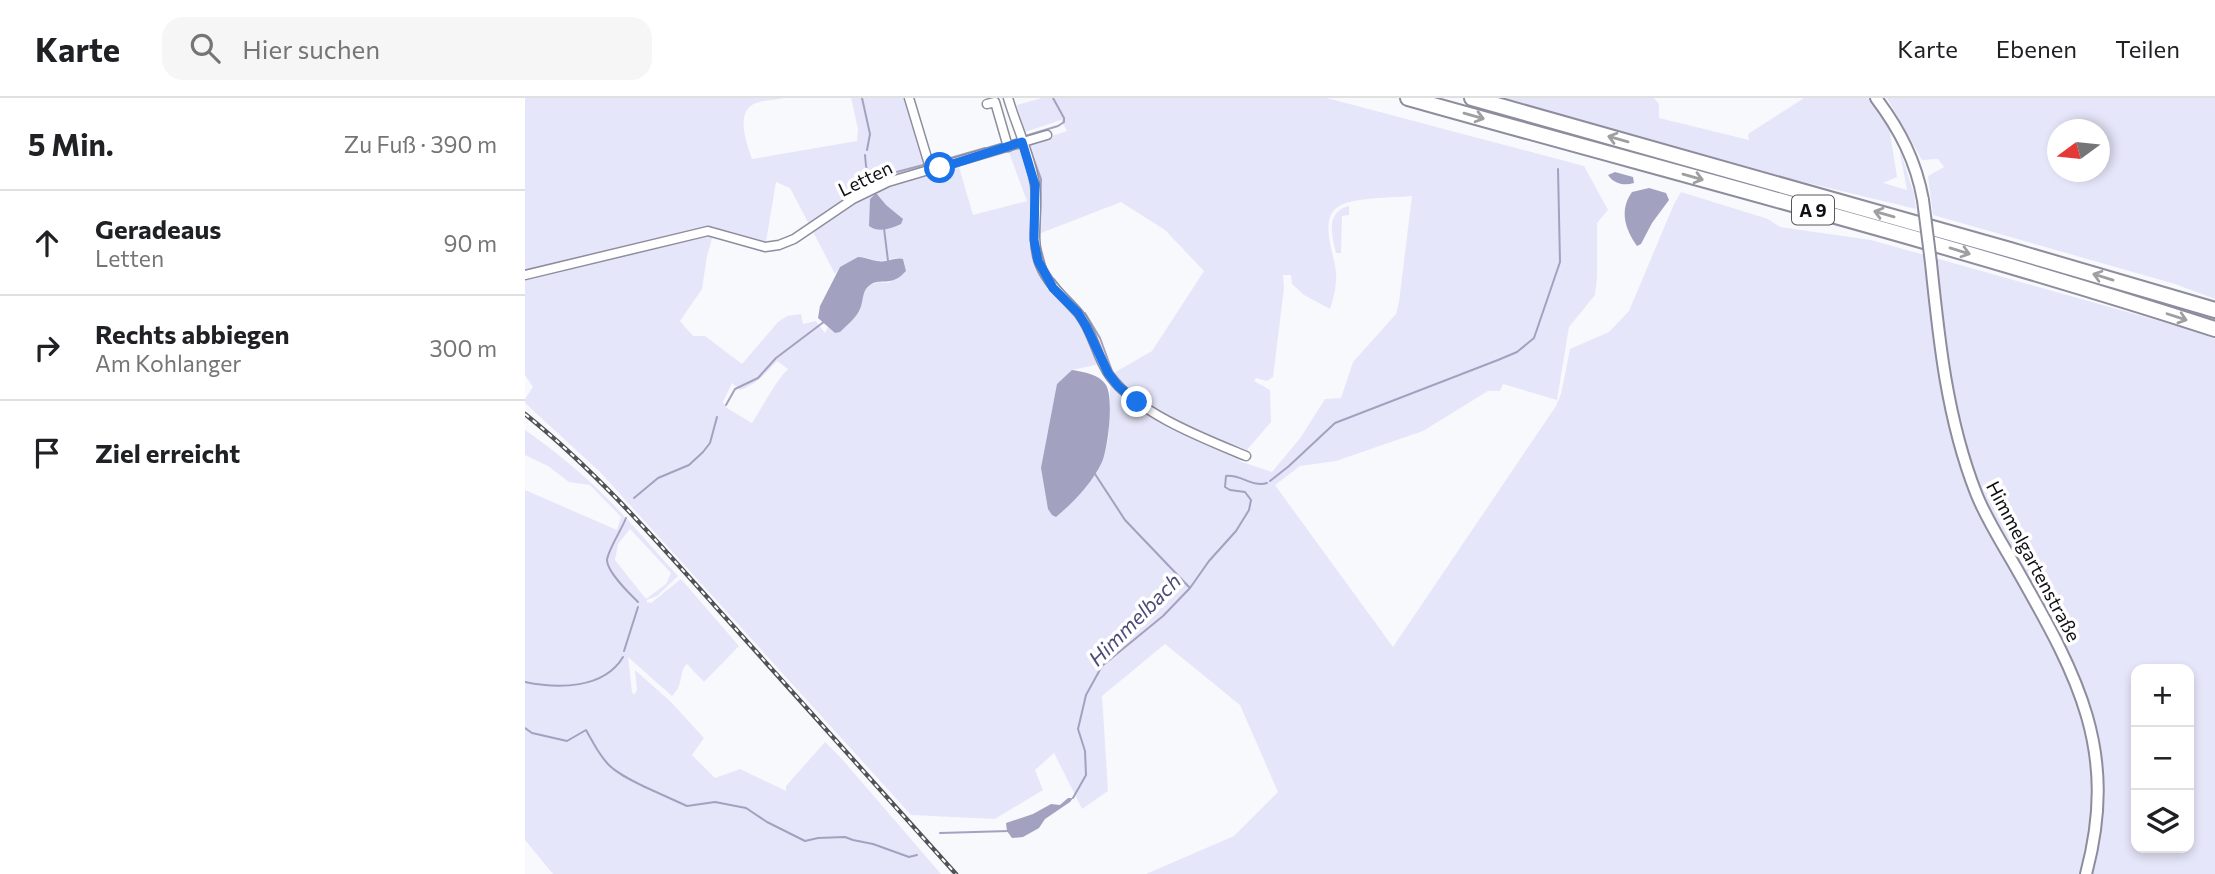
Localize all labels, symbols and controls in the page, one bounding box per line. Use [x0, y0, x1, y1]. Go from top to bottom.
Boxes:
search box [162, 17, 652, 80]
text: Karte [35, 28, 120, 69]
icon: search [186, 29, 224, 67]
text: Hier suchen [242, 33, 380, 64]
text: Karte [1897, 34, 1958, 63]
text: Ebenen [1996, 34, 2077, 63]
text: Teilen [2115, 34, 2180, 63]
one-way arrow [1463, 111, 1485, 124]
north arrow [2047, 119, 2110, 182]
text: 5 Min. [28, 125, 114, 162]
text: Zu Fuß · 390 m [344, 130, 497, 158]
one-way arrow [1607, 132, 1630, 145]
route start [924, 152, 955, 183]
street label: Letten [834, 155, 896, 201]
one-way arrow [1682, 172, 1704, 185]
road number: A 9 [1792, 196, 1834, 225]
one-way arrow [1873, 207, 1896, 220]
text: Geradeaus [95, 213, 221, 244]
icon: ahead [28, 224, 66, 262]
text: 90 m [444, 229, 497, 257]
text: Letten [95, 244, 164, 272]
one-way arrow [1948, 246, 1970, 259]
one-way arrow [2092, 270, 2114, 283]
one-way arrow [2166, 311, 2188, 324]
text: Rechts abbiegen [95, 318, 290, 349]
icon: right [28, 329, 66, 367]
text: 300 m [429, 334, 497, 362]
text: Am Kohlanger [95, 349, 242, 377]
route end [1121, 386, 1152, 417]
icon: arrive [28, 434, 66, 472]
text: Ziel erreicht [95, 437, 240, 468]
street label: Himmelgartenstraße [1982, 477, 2086, 645]
water label: Himmelbach [1083, 568, 1185, 670]
map controls [2131, 664, 2194, 853]
button: + [2131, 664, 2194, 727]
button: − [2131, 727, 2194, 790]
button: layers [2131, 790, 2194, 853]

